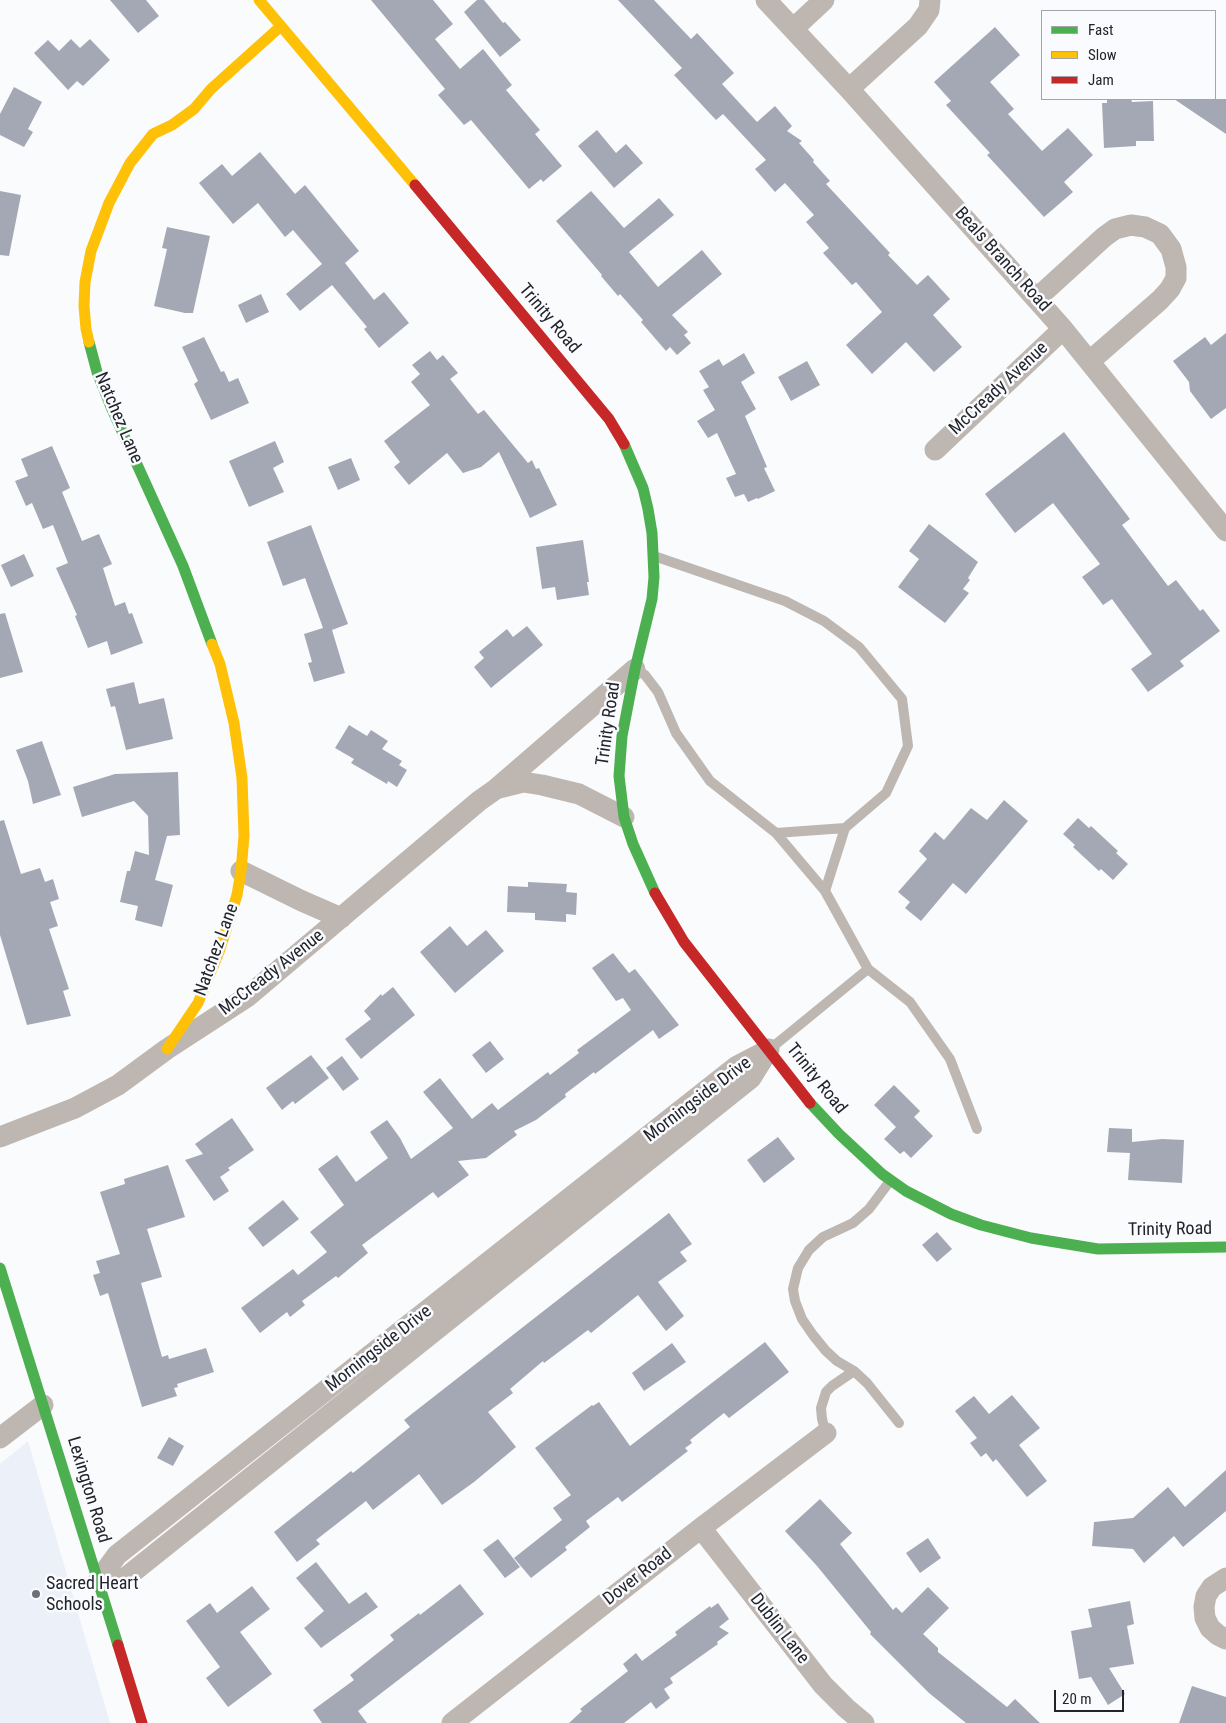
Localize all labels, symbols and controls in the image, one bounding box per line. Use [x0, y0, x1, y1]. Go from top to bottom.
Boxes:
legend [1041, 10, 1216, 100]
text: Fast [1088, 21, 1113, 39]
text: Slow [1088, 46, 1117, 64]
text: Jam [1088, 71, 1114, 89]
street label: Beals Branch Road [949, 203, 1055, 317]
street label: Trinity Road [514, 280, 584, 358]
street label: McCready Avenue [945, 338, 1053, 440]
street label: Natchez Lane [89, 369, 147, 467]
street label: Trinity Road [592, 681, 626, 767]
street label: Natchez Lane [190, 901, 244, 999]
street label: McCready Avenue [215, 925, 329, 1021]
street label: Trinity Road [781, 1039, 851, 1119]
street label: Morningside Drive [640, 1053, 756, 1147]
street label: Trinity Road [1128, 1218, 1212, 1242]
street label: Morningside Drive [322, 1301, 436, 1397]
street label: Lexington Road [62, 1434, 114, 1546]
street label: Dover Road [599, 1544, 677, 1610]
place label: Sacred Heart Schools [46, 1573, 139, 1616]
marker: Sacred Heart Schools [30, 1588, 42, 1600]
street label: Dublin Lane [745, 1590, 813, 1668]
scale bar [1056, 1680, 1126, 1712]
text: 20 m [1062, 1690, 1092, 1708]

